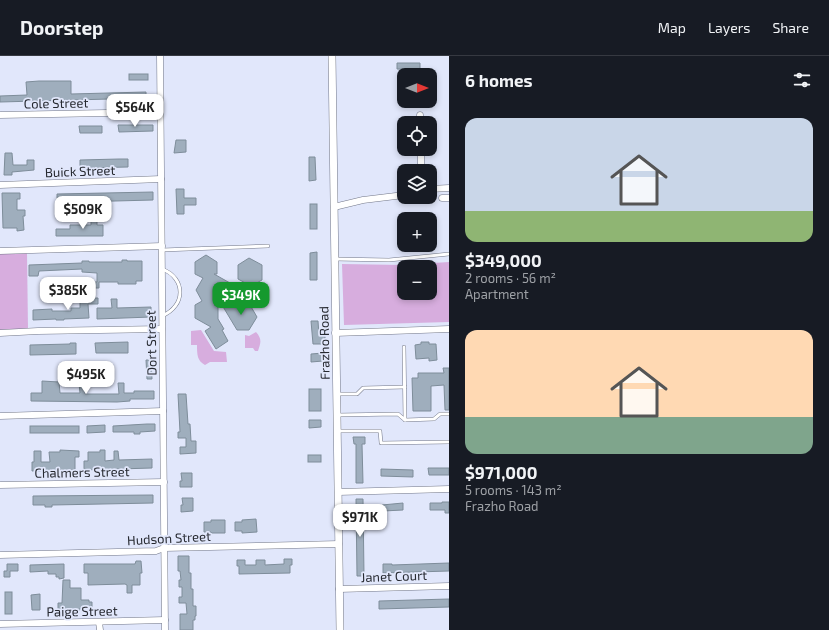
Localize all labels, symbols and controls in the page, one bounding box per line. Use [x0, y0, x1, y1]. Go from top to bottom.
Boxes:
text: Doorstep [20, 16, 104, 39]
text: Map [658, 19, 686, 36]
text: Layers [708, 19, 750, 36]
text: Share [772, 19, 809, 36]
north arrow [397, 68, 437, 108]
map controls [397, 68, 437, 300]
icon: filters [791, 69, 813, 91]
text: 6 homes [465, 70, 533, 90]
street label: Cole Street [24, 94, 89, 112]
pin: $564K [107, 94, 163, 128]
text: $564K [116, 99, 154, 115]
button: locate [397, 116, 437, 156]
icon: home [603, 144, 675, 216]
street label: Buick Street [44, 162, 116, 180]
button: layers [397, 164, 437, 204]
pin: $509K [55, 196, 111, 230]
text: $509K [64, 201, 102, 217]
button: + [397, 212, 437, 252]
text: $349,000 [465, 250, 542, 270]
button: − [397, 260, 437, 300]
text: 2 rooms · 56 m² [465, 270, 556, 286]
pin: $385K [40, 277, 96, 311]
text: $385K [49, 282, 87, 298]
pin: $349K [213, 282, 269, 316]
text: Apartment [465, 286, 529, 302]
text: $349K [221, 287, 261, 303]
street label: Frazho Road [315, 306, 333, 380]
street label: Dort Street [142, 310, 160, 376]
icon: home [603, 356, 675, 428]
pin: $495K [58, 361, 114, 395]
text: $495K [67, 366, 105, 382]
text: $971,000 [465, 462, 538, 482]
street label: Chalmers Street [34, 463, 130, 481]
text: 5 rooms · 143 m² [465, 482, 562, 498]
text: Frazho Road [465, 498, 539, 514]
pin: $971K [332, 504, 388, 538]
text: $971K [342, 509, 378, 525]
street label: Hudson Street [127, 528, 211, 548]
street label: Janet Court [361, 567, 427, 585]
street label: Paige Street [46, 602, 118, 620]

